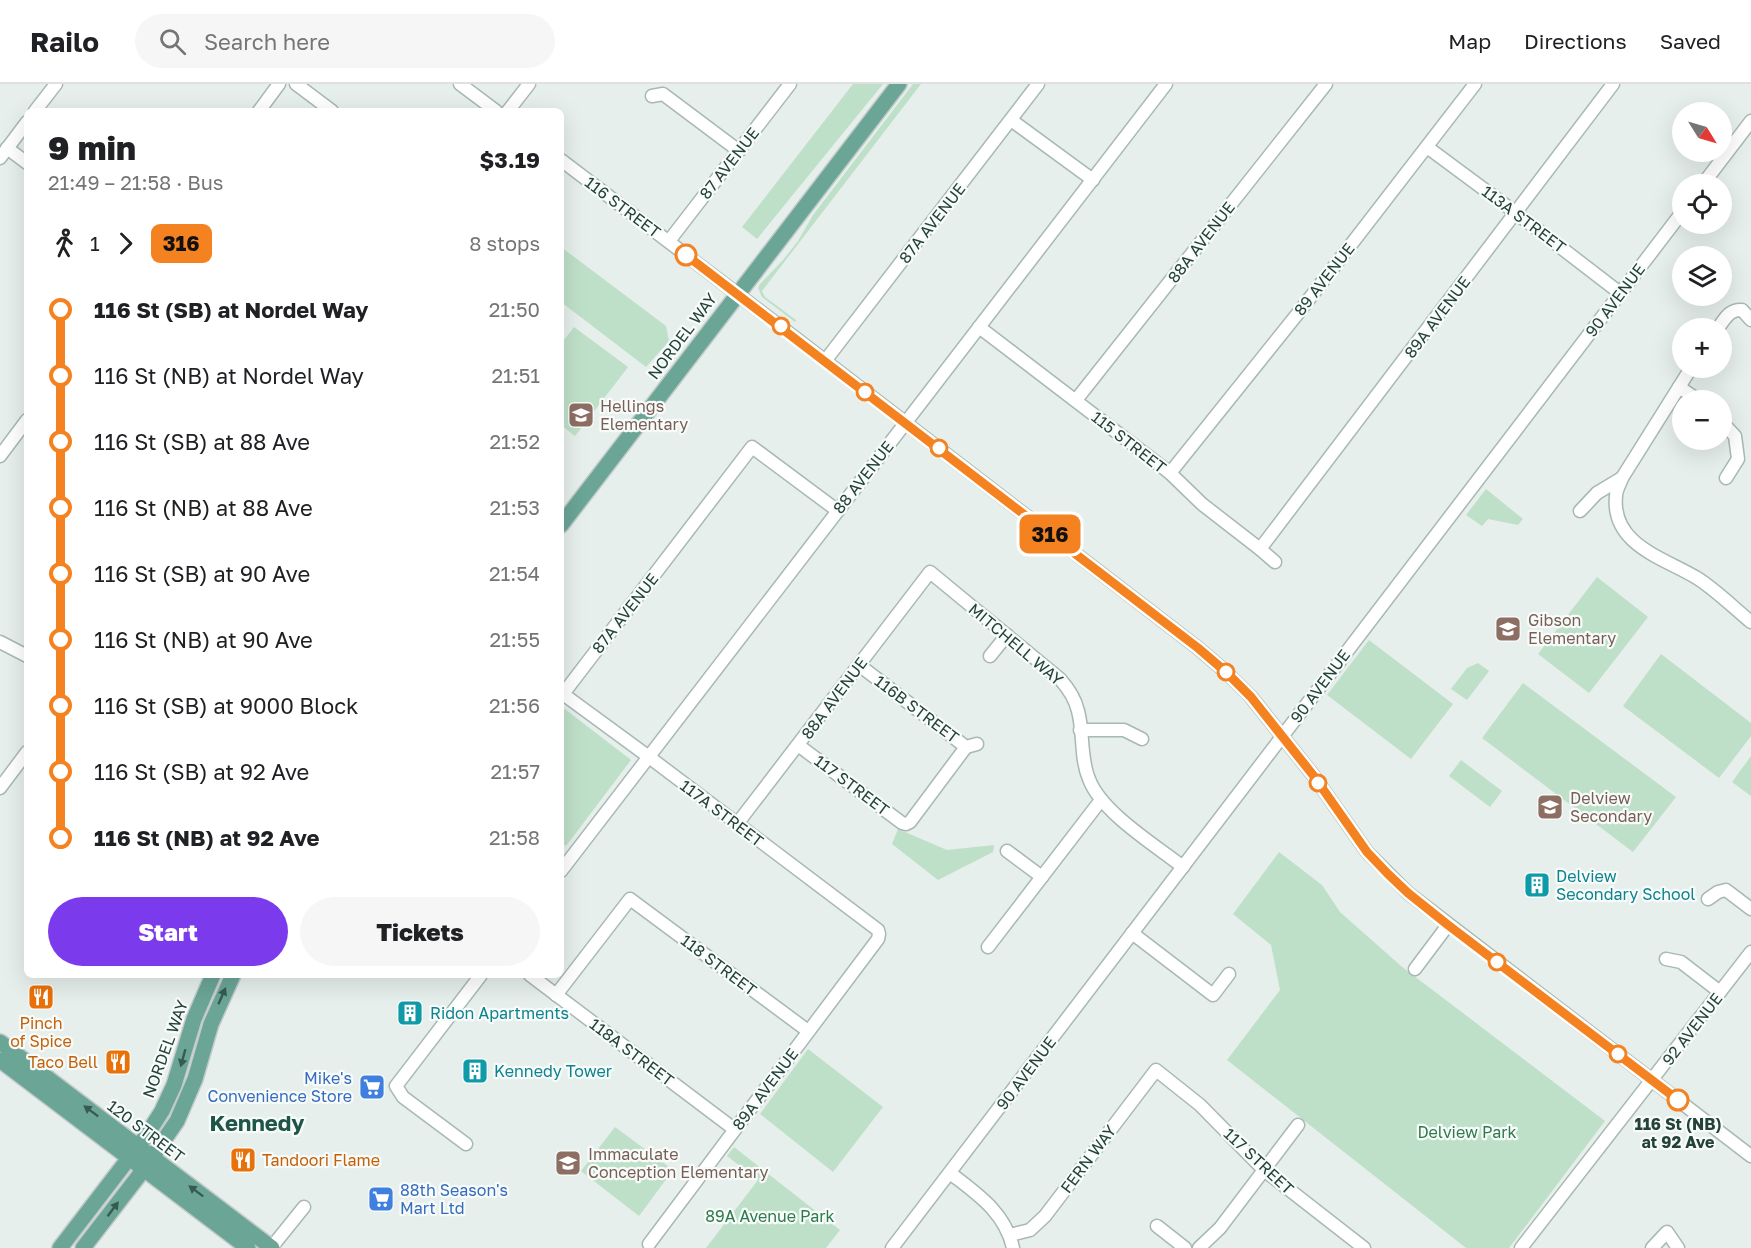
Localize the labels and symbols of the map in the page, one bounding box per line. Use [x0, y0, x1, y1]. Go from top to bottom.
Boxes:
north arrow [1672, 102, 1732, 162]
street label: 87 AVENUE [695, 123, 763, 203]
street label: 116 STREET [581, 172, 665, 242]
street label: 87A AVENUE [894, 179, 970, 267]
street label: 113A STREET [1478, 181, 1570, 257]
street label: 88A AVENUE [1163, 197, 1239, 287]
street label: 89 AVENUE [1289, 239, 1359, 319]
unlabelled marker [675, 244, 697, 266]
street label: 90 AVENUE [1581, 259, 1649, 341]
street label: 89A AVENUE [1400, 272, 1474, 362]
street label: NORDEL WAY [643, 288, 721, 383]
unlabelled marker [772, 317, 790, 335]
unlabelled marker [856, 383, 874, 401]
place label: Hellings Elementary [600, 396, 688, 434]
school or university icon: Hellings Elementary [566, 400, 596, 430]
street label: 115 STREET [1088, 407, 1170, 477]
street label: 88 AVENUE [828, 437, 898, 517]
unlabelled marker [930, 439, 948, 457]
line badge: 316 [1016, 514, 1084, 554]
street label: 87A AVENUE [587, 569, 663, 657]
street label: MITCHELL WAY [965, 599, 1068, 690]
place label: Gibson Elementary [1528, 610, 1616, 648]
school or university icon: Gibson Elementary [1493, 614, 1523, 644]
street label: 90 AVENUE [1286, 645, 1354, 727]
street label: 88A AVENUE [797, 653, 871, 743]
unlabelled marker [1217, 663, 1235, 681]
street label: 116B STREET [871, 671, 963, 747]
street label: 117 STREET [811, 750, 893, 820]
unlabelled marker [1309, 774, 1327, 792]
street label: 117A STREET [676, 775, 768, 851]
place label: Delview Secondary [1570, 788, 1652, 826]
school or university icon: Delview Secondary [1535, 792, 1565, 822]
place label: Delview Secondary School [1556, 866, 1695, 904]
building icon: Delview Secondary School [1522, 870, 1552, 900]
street label: 118 STREET [677, 930, 761, 1000]
unlabelled marker [1488, 953, 1506, 971]
restaurant icon: Pinch of Spice [26, 982, 56, 1012]
one-way arrow [218, 988, 227, 1005]
street label: 92 AVENUE [1658, 989, 1726, 1069]
street label: NORDEL WAY [138, 997, 192, 1101]
building icon: Ridon Apartments [395, 998, 425, 1028]
place label: Ridon Apartments [430, 1003, 569, 1023]
place label: Pinch of Spice [10, 1013, 72, 1051]
street label: 118A STREET [586, 1014, 678, 1090]
street label: 90 AVENUE [992, 1032, 1060, 1114]
street label: 89A AVENUE [728, 1044, 802, 1134]
unlabelled marker [1609, 1045, 1627, 1063]
restaurant icon: Taco Bell [103, 1047, 133, 1077]
one-way arrow [177, 1049, 187, 1067]
place label: Taco Bell [28, 1052, 98, 1072]
building icon: Kennedy Tower [460, 1056, 490, 1086]
place label: Kennedy Tower [494, 1061, 612, 1081]
place label: Mike's Convenience Store [208, 1068, 352, 1106]
supermarket icon: Mike's Convenience Store [357, 1072, 387, 1102]
marker: 116 St (NB) at 92 Ave [1667, 1089, 1689, 1111]
street label: 120 STREET [103, 1095, 189, 1167]
one-way arrow [84, 1106, 99, 1118]
district label: Kennedy [210, 1109, 304, 1136]
place label: 116 St (NB) at 92 Ave [1634, 1114, 1722, 1152]
street label: FERN WAY [1056, 1120, 1121, 1197]
park label: Delview Park [1417, 1122, 1517, 1142]
street label: 117 STREET [1220, 1124, 1298, 1199]
place label: Immaculate Conception Elementary [588, 1144, 769, 1182]
restaurant icon: Tandoori Flame [228, 1145, 258, 1175]
school or university icon: Immaculate Conception Elementary [553, 1148, 583, 1178]
place label: Tandoori Flame [262, 1150, 380, 1170]
place label: 88th Season's Mart Ltd [400, 1180, 508, 1218]
supermarket icon: 88th Season's Mart Ltd [366, 1184, 396, 1214]
one-way arrow [188, 1185, 204, 1197]
one-way arrow [107, 1201, 119, 1216]
park label: 89A Avenue Park [705, 1206, 835, 1226]

